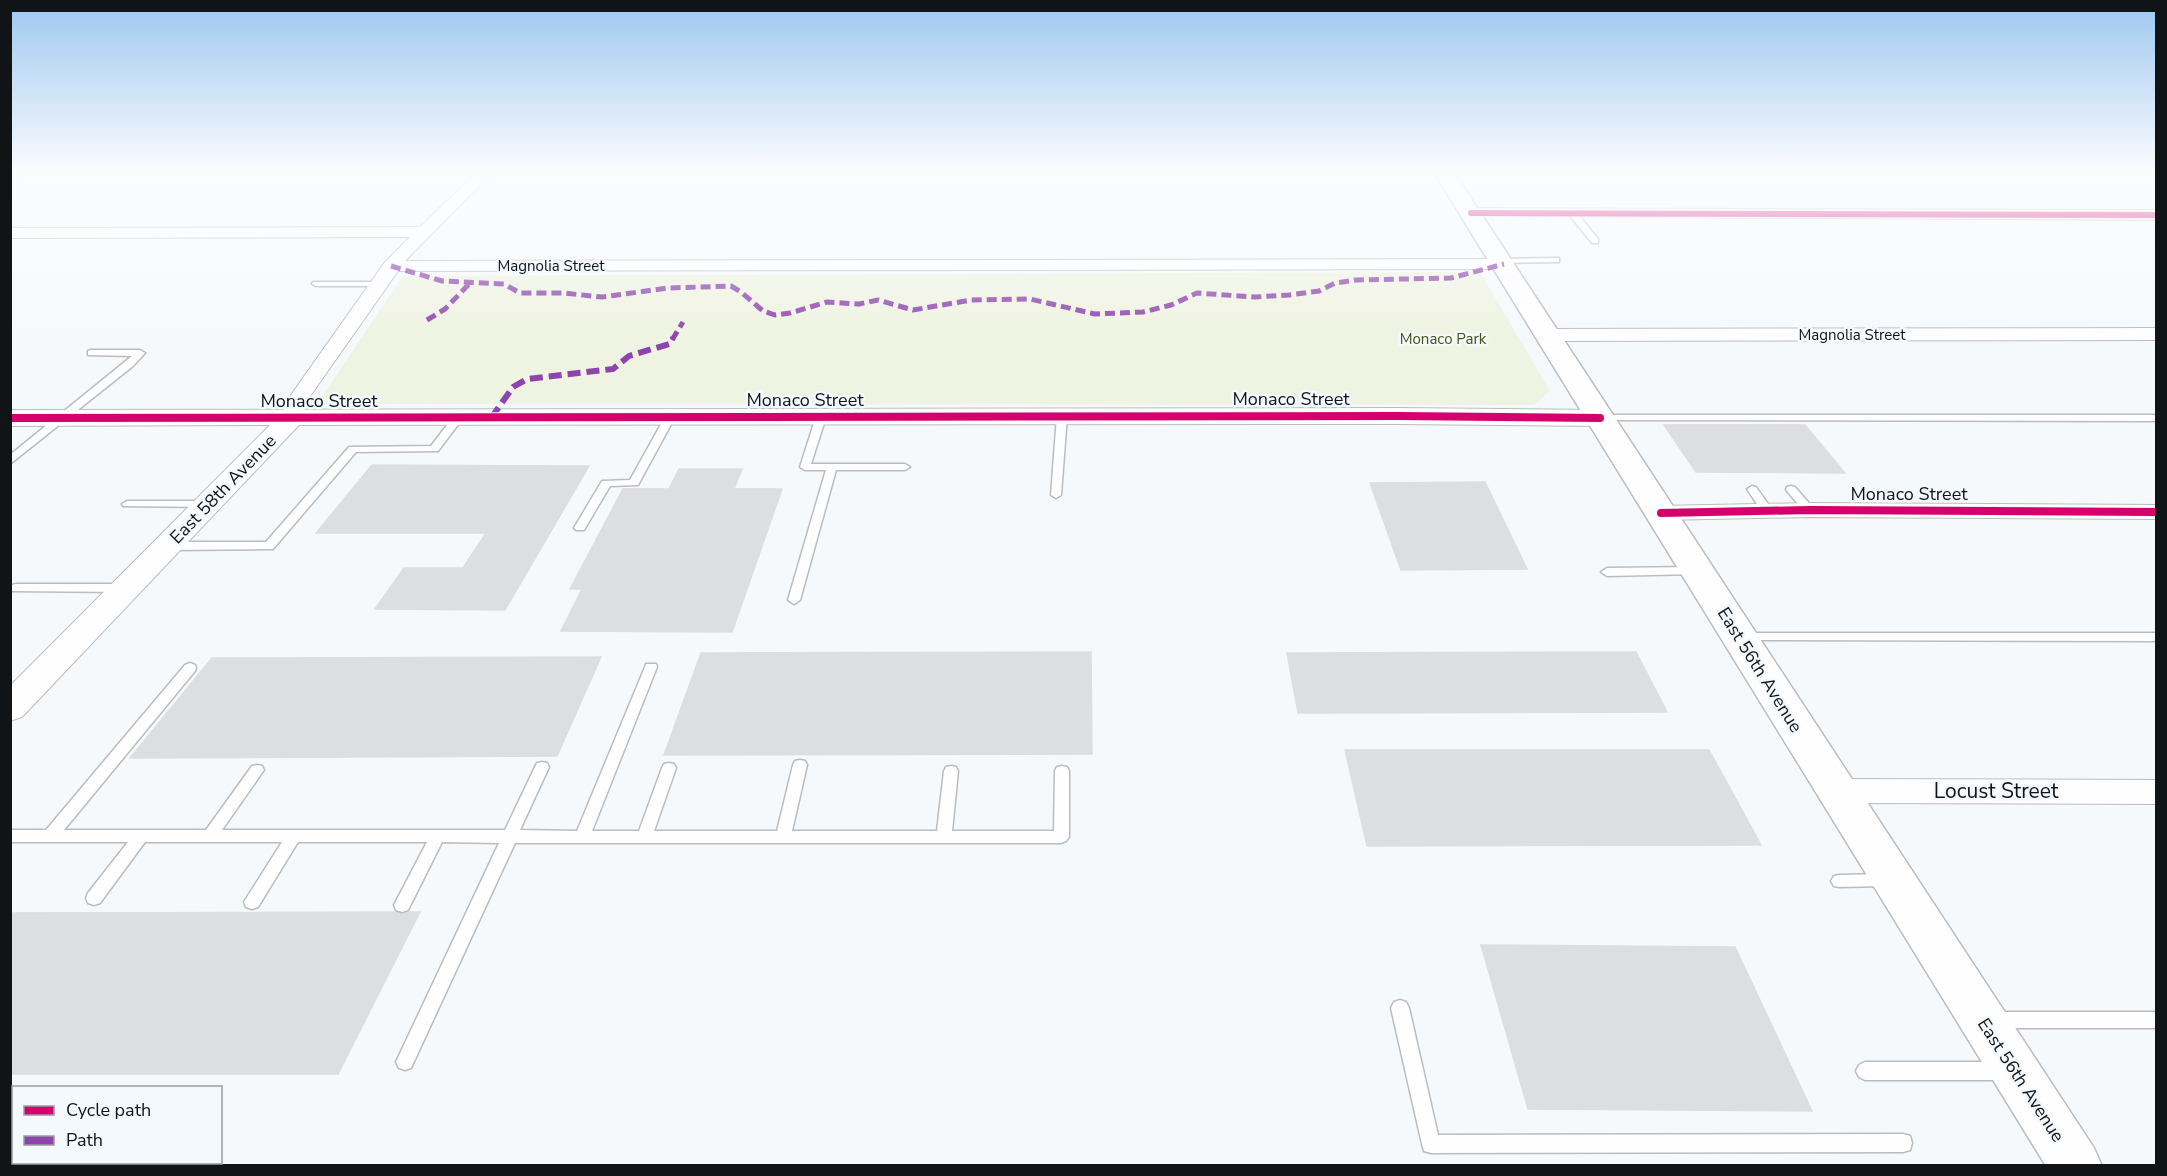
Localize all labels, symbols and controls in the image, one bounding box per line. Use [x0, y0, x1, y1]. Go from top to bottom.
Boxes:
street label: Magnolia Street [497, 256, 605, 276]
street label: Magnolia Street [1798, 325, 1906, 345]
park label: Monaco Park [1400, 329, 1487, 349]
street label: Monaco Street [1232, 387, 1350, 411]
street label: Monaco Street [746, 388, 864, 412]
street label: Monaco Street [260, 389, 378, 413]
street label: East 58th Avenue [165, 429, 281, 549]
street label: Monaco Street [1850, 482, 1968, 506]
street label: East 56th Avenue [1712, 603, 1808, 737]
street label: Locust Street [1934, 777, 2059, 805]
street label: East 56th Avenue [1972, 1013, 2070, 1147]
legend [12, 1086, 222, 1164]
text: Cycle path [66, 1098, 151, 1122]
text: Path [66, 1128, 103, 1152]

